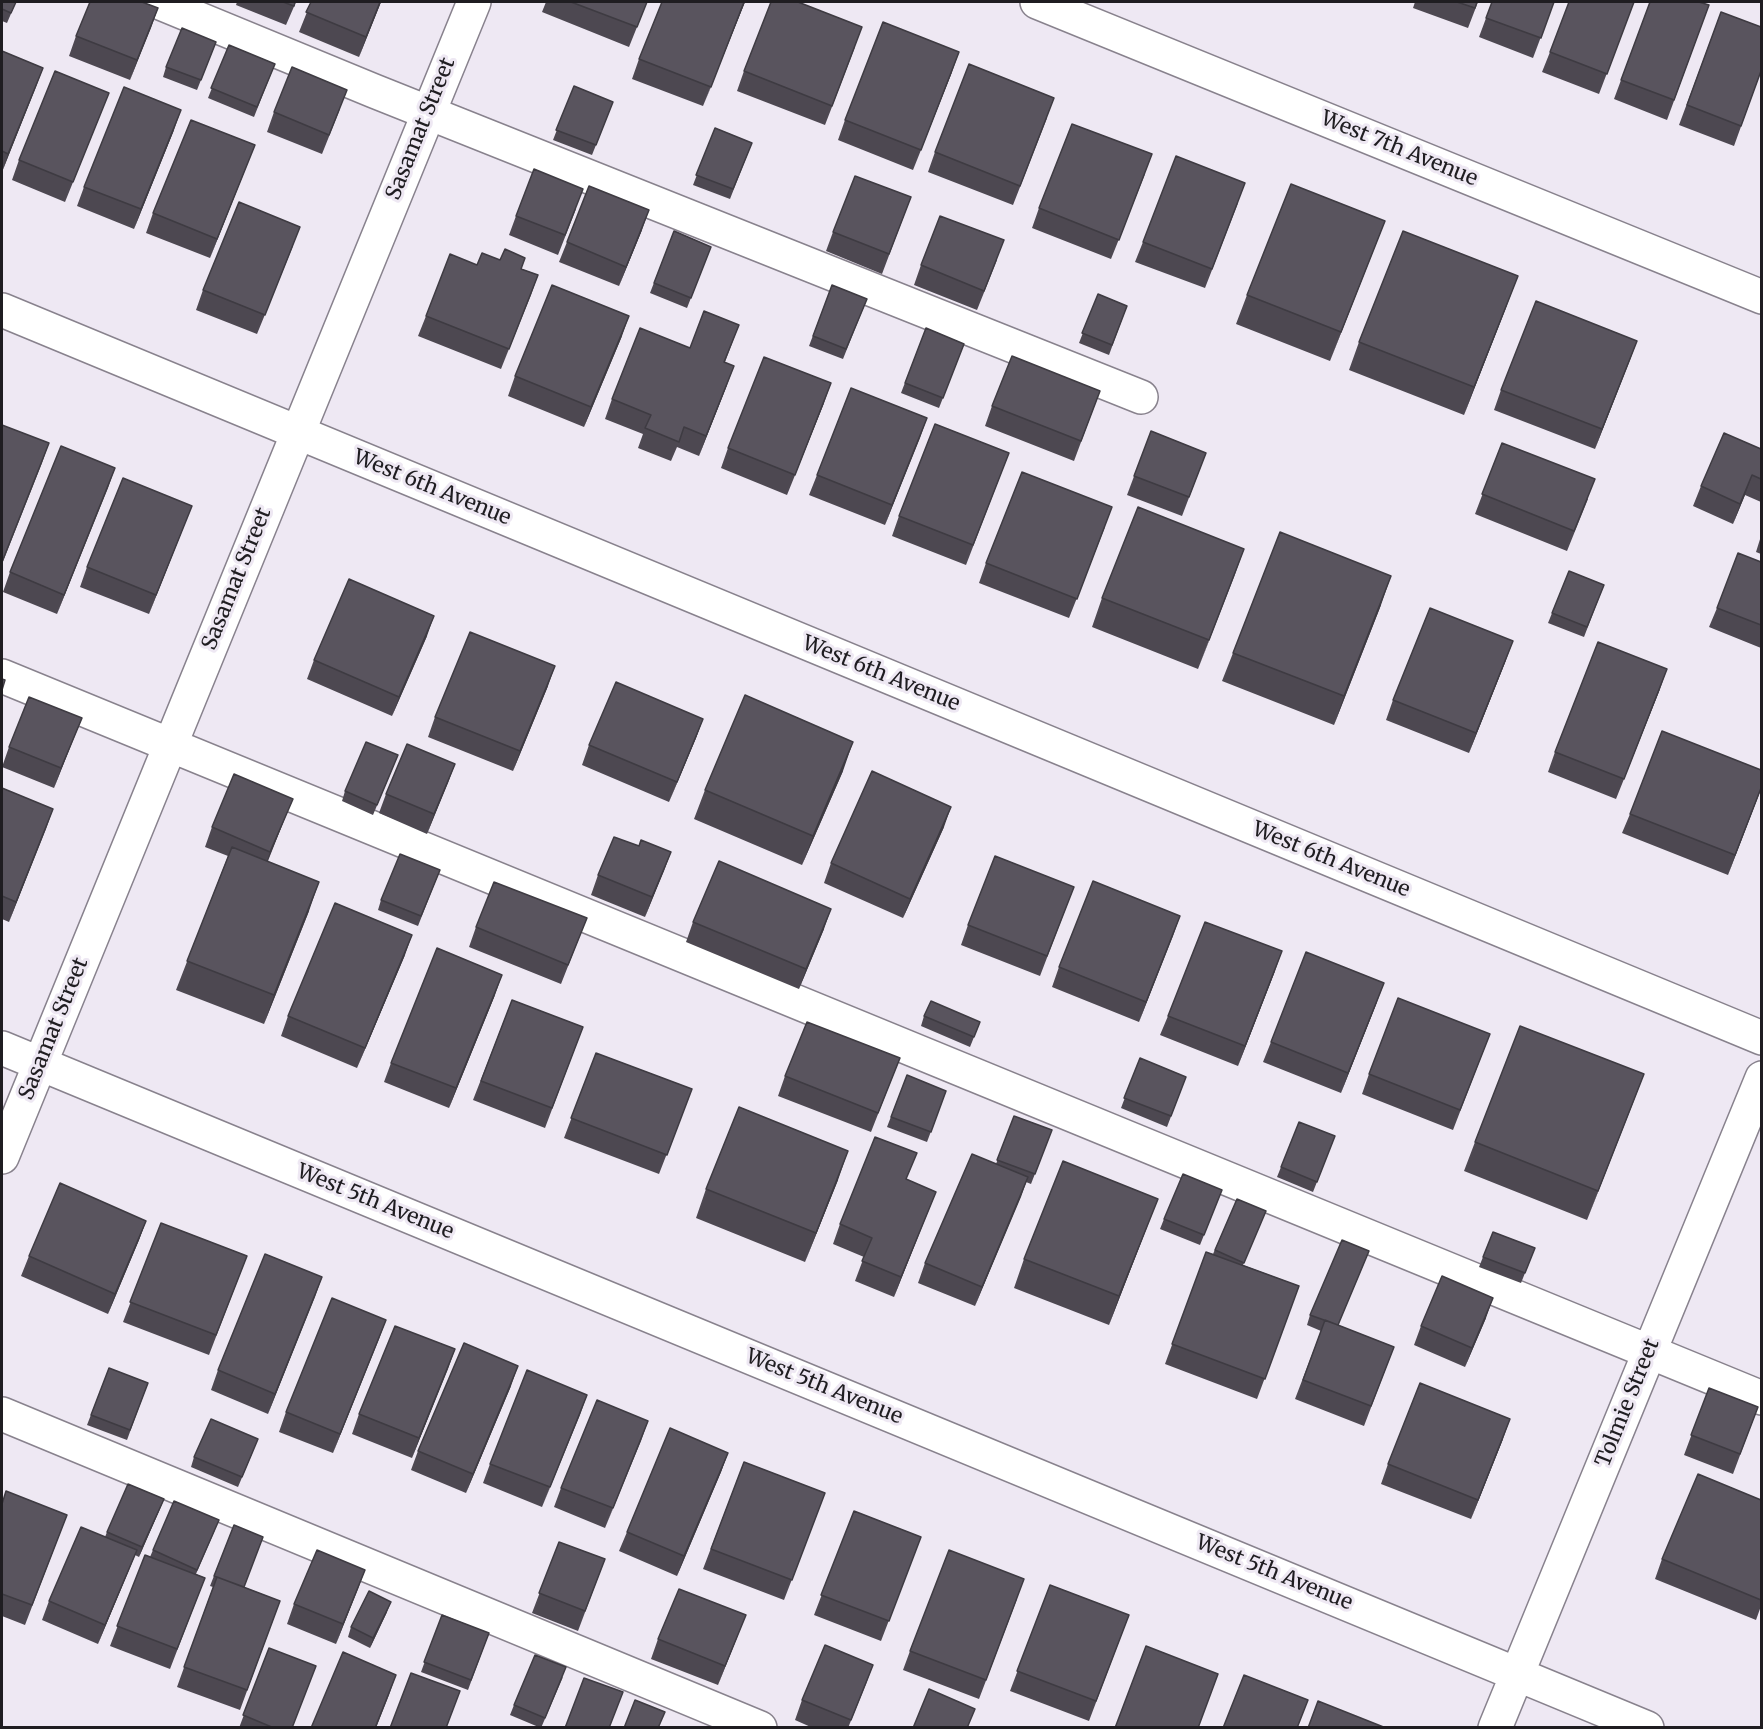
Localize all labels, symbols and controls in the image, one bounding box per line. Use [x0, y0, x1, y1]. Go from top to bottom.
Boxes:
street label: Sasamat Street [381, 54, 461, 204]
street label: West 7th Avenue [1317, 106, 1481, 192]
street label: West 6th Avenue [350, 445, 514, 531]
street label: Sasamat Street [197, 504, 277, 654]
street label: West 6th Avenue [799, 631, 963, 717]
street label: West 6th Avenue [1249, 817, 1413, 903]
street label: Sasamat Street [14, 954, 94, 1104]
street label: West 5th Avenue [293, 1159, 457, 1245]
street label: Tolmie Street [1591, 1335, 1665, 1471]
street label: West 5th Avenue [742, 1344, 906, 1430]
street label: West 5th Avenue [1192, 1530, 1356, 1616]

